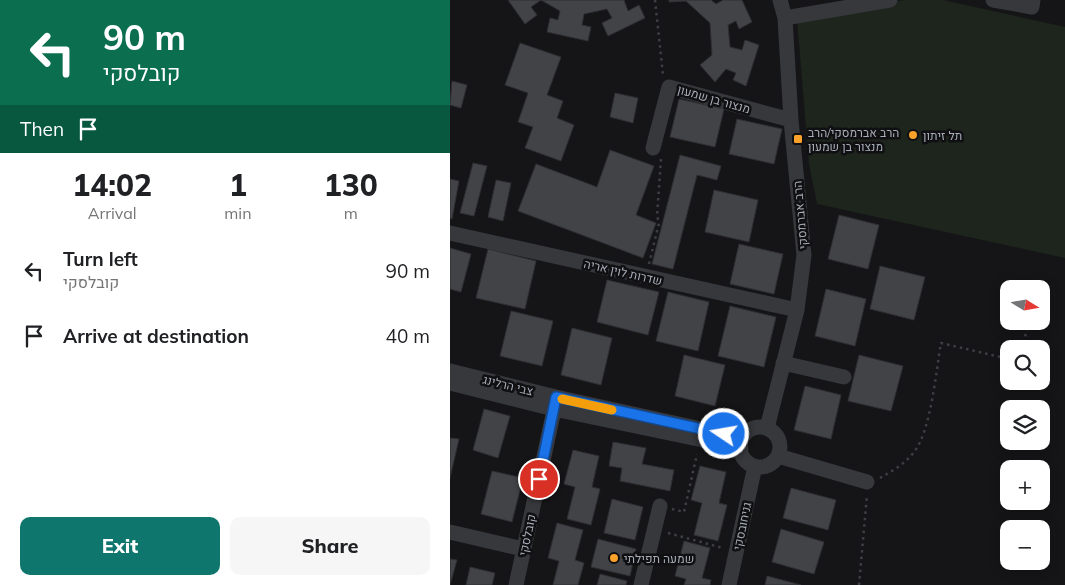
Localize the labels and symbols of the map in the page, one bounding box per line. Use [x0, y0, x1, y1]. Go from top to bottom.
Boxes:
street label: מנצור בן שמעון [676, 81, 752, 117]
place label: הרב אברמסקי/הרב מנצור בן שמעון [808, 125, 899, 154]
place label: תל זיתון [923, 128, 962, 143]
marker: תל זיתון [907, 129, 919, 141]
marker: הרב אברמסקי/הרב מנצור בן שמעון [792, 133, 804, 145]
street label: הרב אברמסקי [790, 180, 810, 250]
street label: שדרות לוין אריה [582, 256, 664, 288]
north arrow [1000, 280, 1050, 330]
street label: צבי הרלינג [481, 372, 535, 399]
position arrow [697, 407, 749, 459]
pin [518, 458, 560, 500]
street label: גניחובסקי [730, 500, 754, 551]
street label: קובלסקי [515, 513, 539, 557]
place label: שמעה תפילתי [624, 551, 694, 566]
marker: שמעה תפילתי [608, 552, 620, 564]

